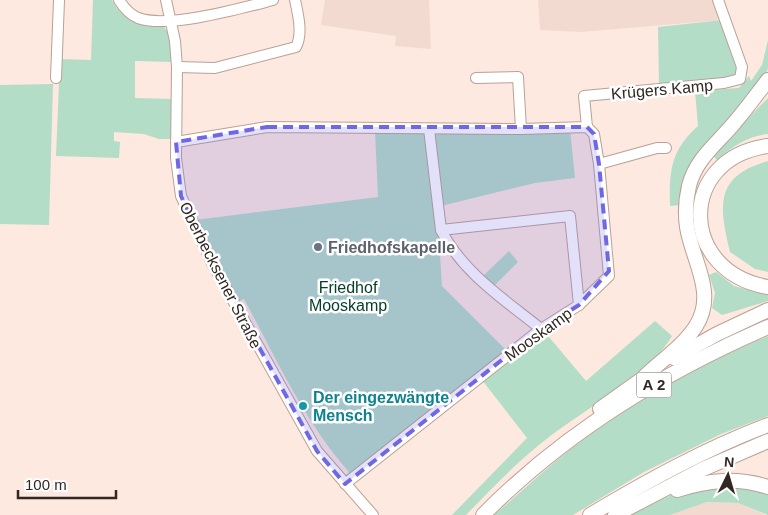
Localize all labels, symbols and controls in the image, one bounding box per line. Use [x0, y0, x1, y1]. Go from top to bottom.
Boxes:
street label: Krügers Kamp [610, 77, 714, 102]
street label: Oberbecksener Straße [176, 199, 265, 351]
place label: Friedhofskapelle [328, 239, 455, 256]
marker: Friedhofskapelle [312, 241, 324, 253]
park label: Friedhof Mooskamp [309, 279, 387, 314]
street label: Mooskamp [502, 304, 575, 364]
road number: A 2 [636, 372, 672, 398]
place label: Der eingezwängte Mensch [313, 389, 449, 424]
marker: Der eingezwängte Mensch [297, 400, 309, 412]
north arrow [703, 450, 753, 500]
text: N [723, 454, 735, 470]
scale bar [18, 468, 115, 500]
text: 100 m [25, 476, 67, 493]

